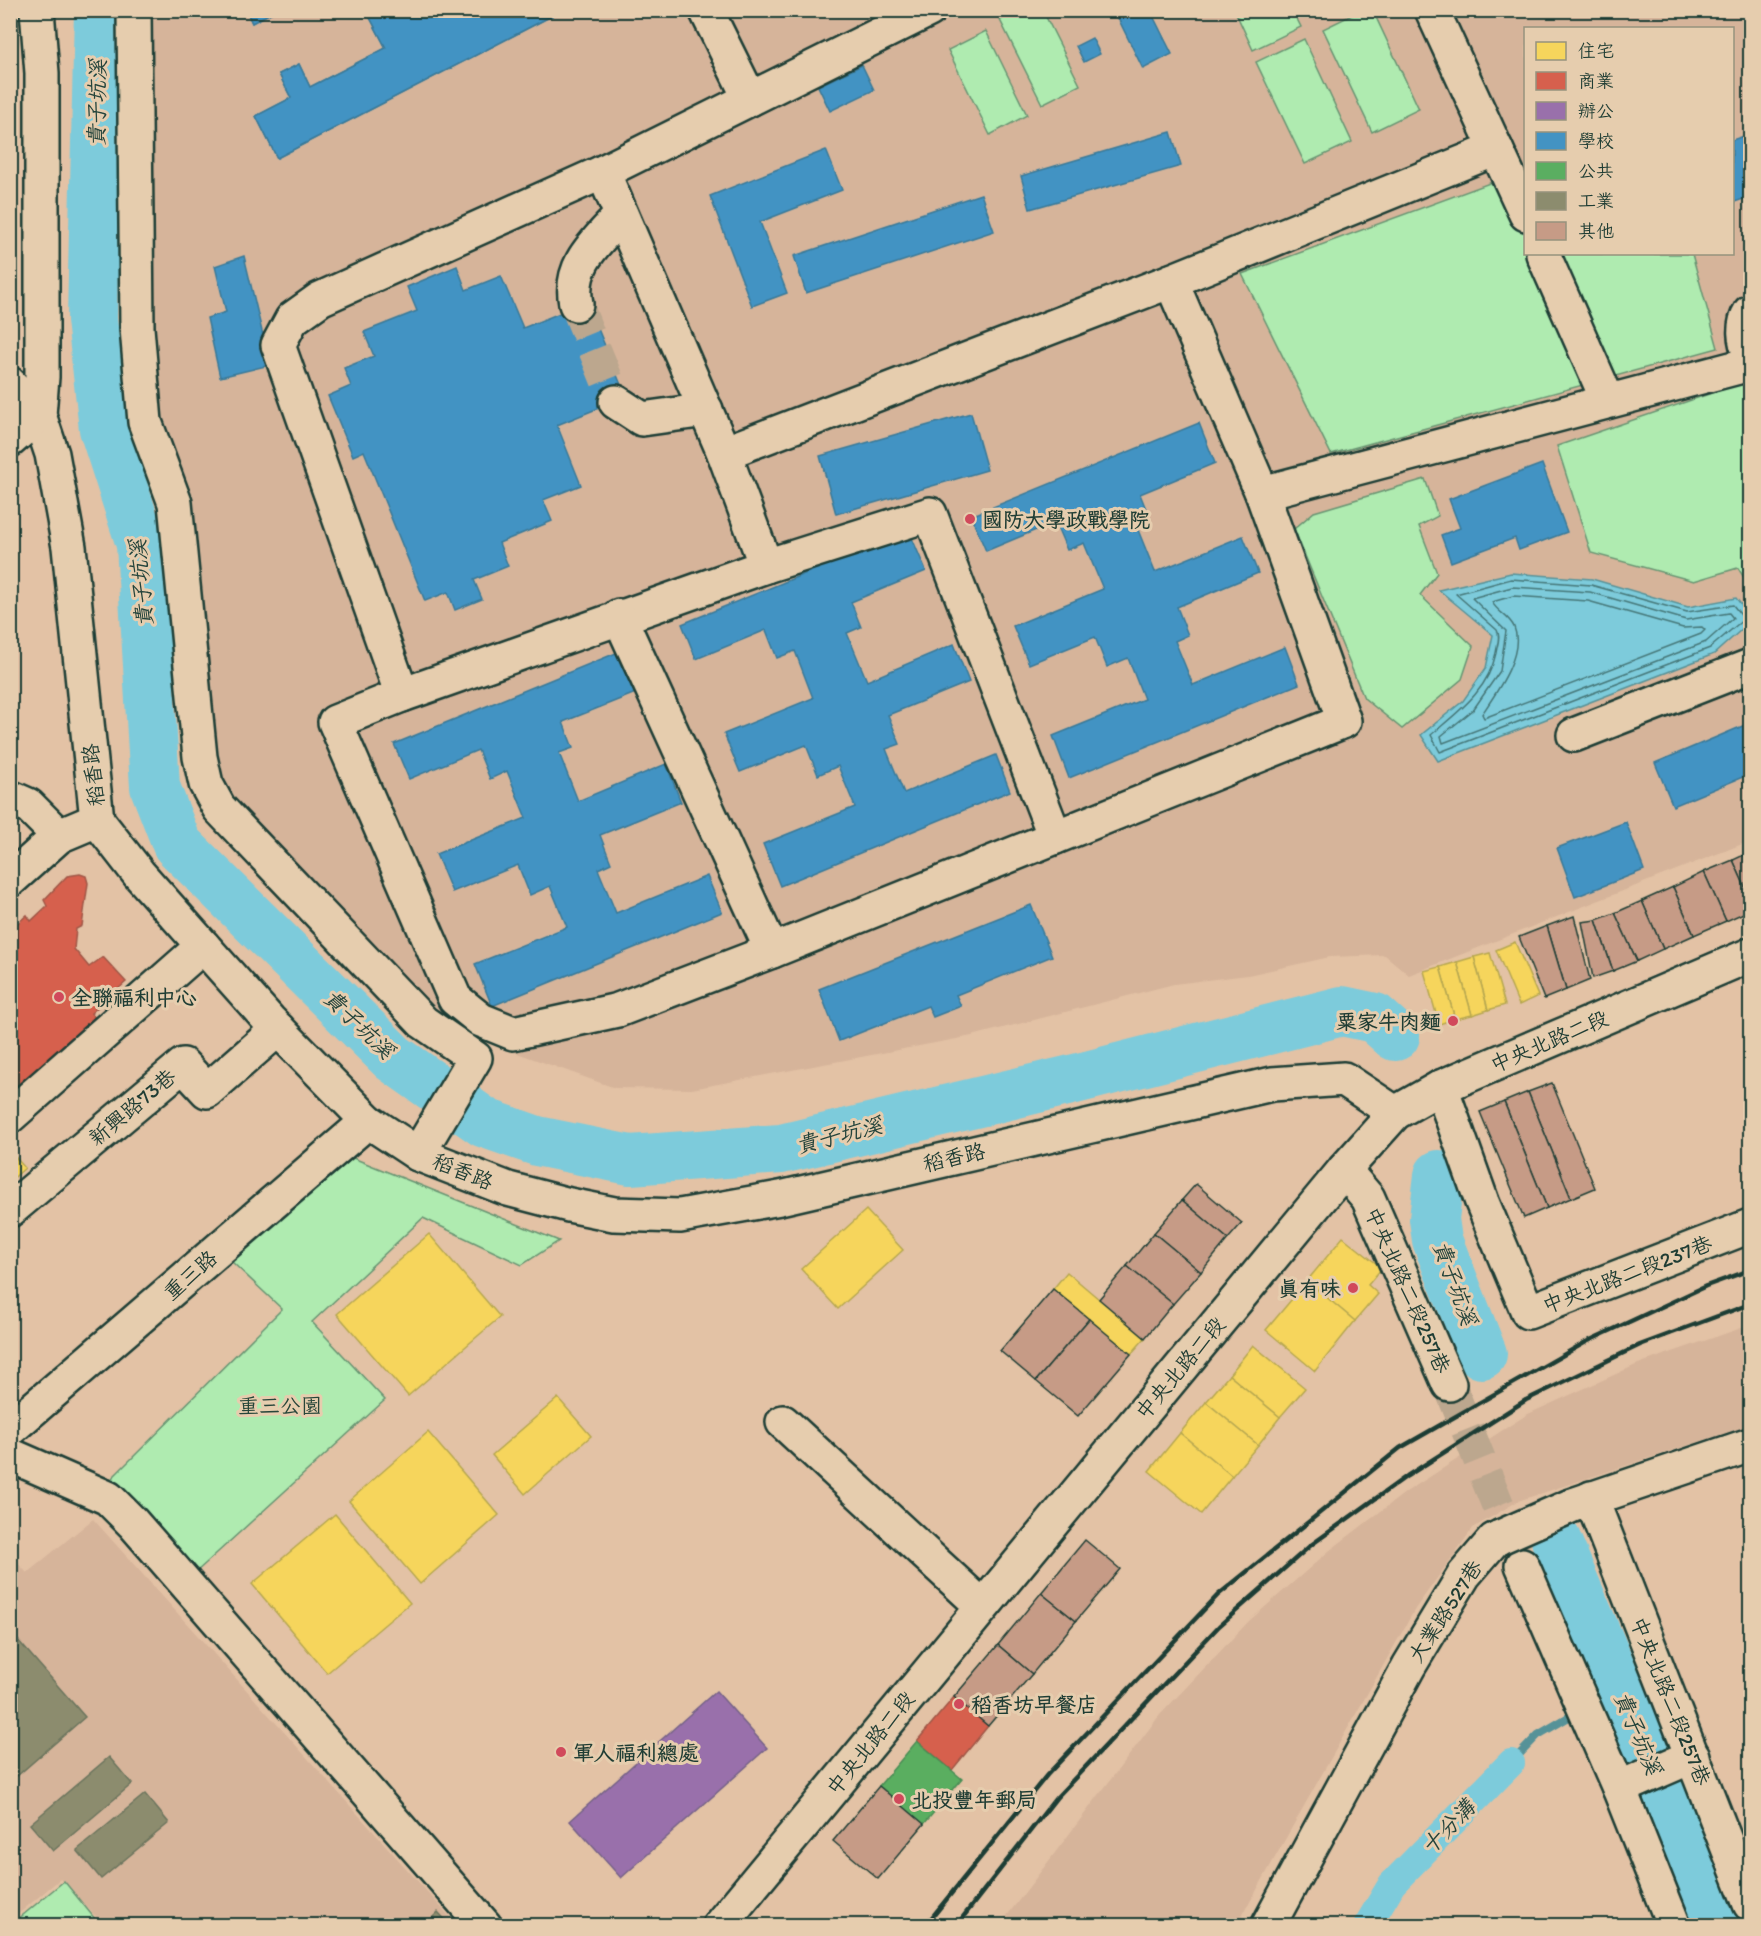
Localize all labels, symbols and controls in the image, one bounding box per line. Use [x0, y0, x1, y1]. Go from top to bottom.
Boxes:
legend [1524, 27, 1734, 255]
text: 住宅 [1578, 40, 1614, 62]
water label: 貴子坑溪 [83, 58, 111, 147]
text: 商業 [1578, 70, 1614, 92]
text: 辦公 [1578, 100, 1614, 122]
text: 學校 [1578, 130, 1614, 152]
text: 公共 [1578, 160, 1614, 182]
text: 工業 [1578, 190, 1614, 212]
text: 其他 [1578, 220, 1614, 242]
place label: 國防大學政戰學院 [982, 507, 1150, 532]
marker: 國防大學政戰學院 [963, 512, 977, 526]
water label: 貴子坑溪 [124, 537, 158, 628]
street label: 稻香路 [77, 742, 109, 808]
water label: 貴子坑溪 [318, 984, 401, 1065]
place label: 全聯福利中心 [71, 985, 197, 1010]
marker: 全聯福利中心 [52, 990, 66, 1004]
street label: 中央北路二段 [1486, 1005, 1612, 1077]
place label: 粟家牛肉麵 [1336, 1009, 1441, 1034]
marker: 粟家牛肉麵 [1446, 1014, 1460, 1028]
street label: 新興路73巷 [83, 1063, 181, 1151]
water label: 貴子坑溪 [793, 1111, 886, 1159]
street label: 稻香路 [920, 1138, 988, 1176]
street label: 稻香路 [429, 1148, 497, 1194]
street label: 中央北路二段257巷 [1360, 1203, 1456, 1377]
street label: 中央北路二段237巷 [1539, 1230, 1715, 1318]
water label: 貴子坑溪 [1427, 1237, 1483, 1330]
street label: 重三路 [158, 1245, 222, 1305]
place label: 真有味 [1278, 1276, 1341, 1301]
marker: 真有味 [1346, 1281, 1360, 1295]
street label: 中央北路二段 [1130, 1312, 1230, 1424]
park label: 重三公園 [238, 1393, 322, 1418]
street label: 大業路527巷 [1403, 1555, 1487, 1667]
street label: 中央北路二段257巷 [1626, 1613, 1716, 1789]
street label: 中央北路二段 [821, 1686, 919, 1800]
water label: 貴子坑溪 [1608, 1687, 1668, 1780]
place label: 稻香坊早餐店 [971, 1692, 1097, 1717]
marker: 稻香坊早餐店 [952, 1697, 966, 1711]
place label: 軍人福利總處 [573, 1740, 699, 1765]
marker: 軍人福利總處 [554, 1745, 568, 1759]
place label: 北投豐年郵局 [911, 1787, 1037, 1812]
marker: 北投豐年郵局 [892, 1792, 906, 1806]
water label: 十分溝 [1415, 1792, 1482, 1860]

